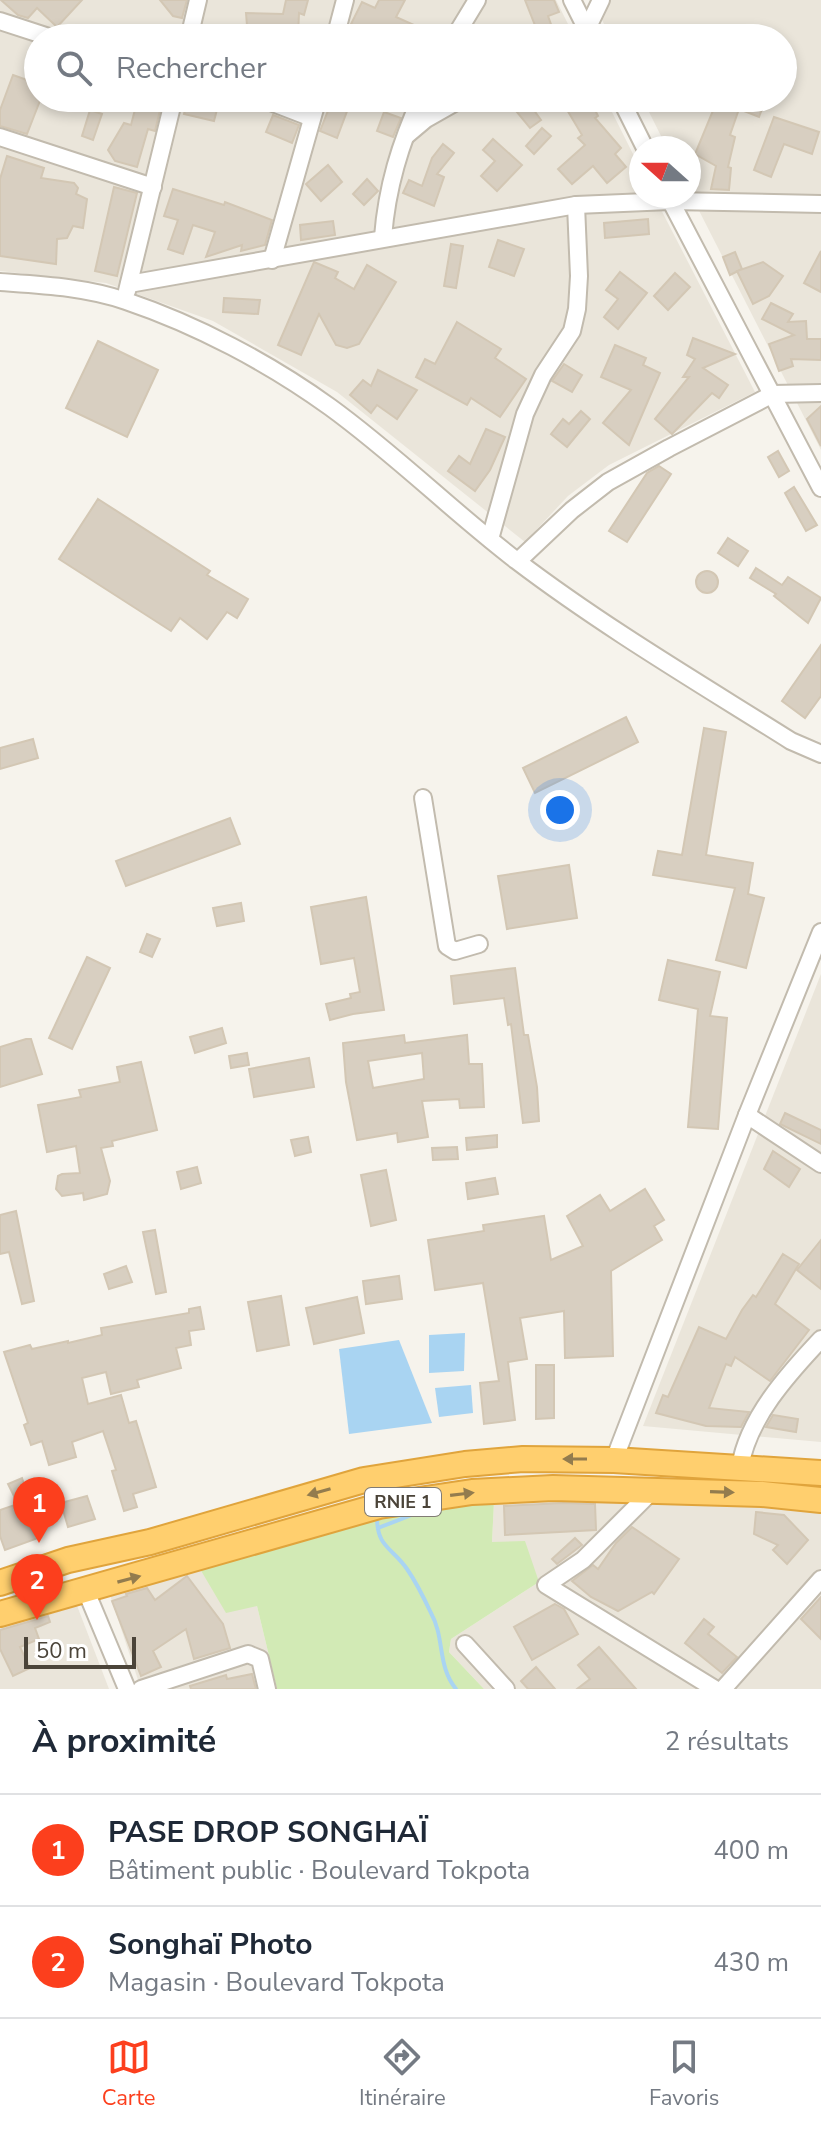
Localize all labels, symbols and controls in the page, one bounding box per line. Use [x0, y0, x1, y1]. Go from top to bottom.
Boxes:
search box [24, 24, 797, 112]
icon: search [52, 46, 96, 90]
text: Rechercher [116, 48, 267, 89]
north arrow [629, 136, 701, 208]
your location [540, 790, 580, 830]
one-way arrow [562, 1453, 587, 1465]
pin: 1 [13, 1477, 65, 1543]
one-way arrow [710, 1486, 735, 1499]
one-way arrow [306, 1487, 331, 1499]
one-way arrow [450, 1487, 475, 1500]
road number: RNIE 1 [365, 1488, 441, 1516]
pin: 2 [11, 1554, 63, 1620]
one-way arrow [118, 1572, 142, 1585]
scale bar [24, 1633, 136, 1669]
text: 50 m [36, 1636, 87, 1666]
text: À proximité [32, 1718, 216, 1764]
text: 2 résultats [665, 1724, 789, 1759]
text: PASE DROP SONGHAÏ [108, 1812, 428, 1853]
text: 1 [50, 1833, 66, 1868]
text: 400 m [713, 1833, 789, 1868]
text: Bâtiment public · Boulevard Tokpota [108, 1853, 530, 1888]
text: Songhaï Photo [108, 1924, 312, 1965]
text: 2 [50, 1945, 66, 1980]
text: 430 m [713, 1945, 789, 1980]
text: Magasin · Boulevard Tokpota [108, 1965, 445, 2000]
tab: Carte [102, 2035, 156, 2113]
tab: Itinéraire [359, 2035, 446, 2113]
tab: Favoris [649, 2035, 719, 2113]

